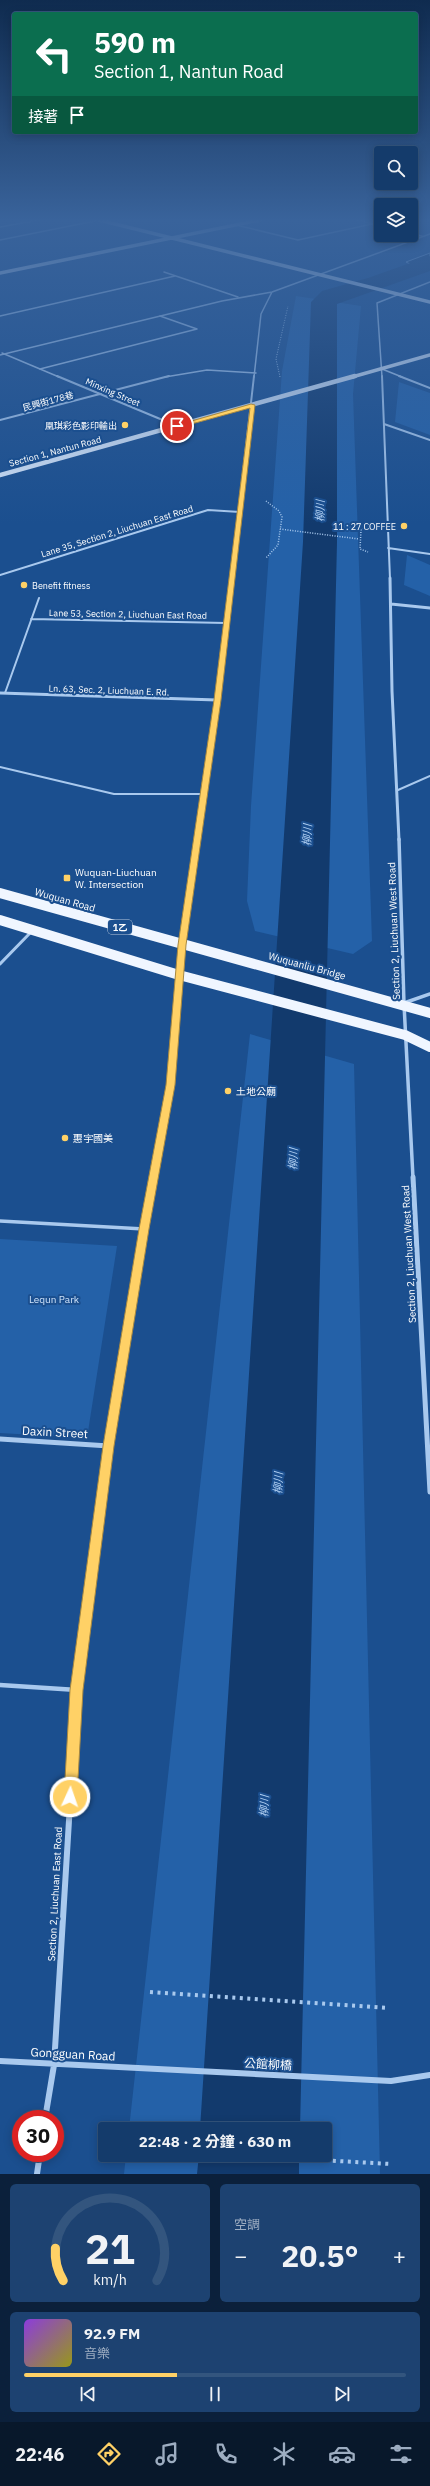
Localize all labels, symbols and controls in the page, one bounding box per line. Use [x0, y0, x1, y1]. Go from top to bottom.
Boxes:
text: 590 m [94, 24, 176, 61]
icon: left [28, 28, 80, 80]
text: Section 1, Nantun Road [94, 60, 284, 83]
icon: arrive [66, 104, 88, 126]
text: 接著 [28, 107, 58, 126]
map controls [374, 146, 418, 242]
button: search [374, 146, 418, 190]
button: layers [374, 198, 418, 242]
street label: Minxing Street [84, 376, 142, 408]
street label: 民興街178巷 [21, 389, 75, 413]
pin [160, 409, 194, 443]
icon: arrive [166, 415, 188, 437]
place label: 凰琪彩色影印輸出 [45, 420, 117, 431]
marker: 凰琪彩色影印輸出 [120, 420, 130, 430]
street label: Section 1, Nantun Road [8, 433, 102, 469]
water label: 柳川 [313, 499, 327, 522]
street label: Lane 35, Section 2, Liuchuan East Road [40, 503, 194, 559]
place label: 11 : 27 COFFEE [333, 521, 396, 532]
marker: 11 : 27 COFFEE [399, 521, 409, 531]
marker: Benefit fitness [19, 580, 29, 590]
place label: Benefit fitness [32, 580, 90, 591]
street label: Lane 53, Section 2, Liuchuan East Road [49, 607, 207, 621]
street label: Ln. 63, Sec. 2, Liuchuan E. Rd. [49, 682, 169, 698]
water label: 柳川 [299, 823, 315, 846]
street label: Section 2, Liuchuan West Road [385, 862, 403, 1000]
place label: Wuquan-Liuchuan W. Intersection [75, 866, 157, 891]
marker: Wuquan-Liuchuan W. Intersection [62, 873, 72, 883]
street label: Wuquan Road [33, 885, 97, 915]
road number: 1乙 [108, 920, 132, 934]
street label: Wuquanliu Bridge [267, 949, 348, 983]
place label: 土地公廟 [236, 1085, 276, 1098]
marker: 土地公廟 [223, 1086, 233, 1096]
place label: 惠宇國美 [73, 1132, 113, 1145]
marker: 惠宇國美 [60, 1133, 70, 1143]
water label: 柳川 [285, 1147, 301, 1170]
street label: Section 2, Liuchuan West Road [399, 1185, 419, 1323]
park label: Lequn Park [29, 1293, 80, 1306]
street label: Daxin Street [22, 1423, 88, 1441]
water label: 柳川 [270, 1471, 286, 1494]
position arrow [49, 1776, 91, 1818]
water label: 柳川 [256, 1794, 272, 1817]
street label: Section 2, Liuchuan East Road [45, 1826, 65, 1962]
street label: Gongguan Road [30, 2044, 116, 2064]
street label: 公館柳橋 [244, 2055, 292, 2073]
speed limit sign: 30 [12, 2110, 64, 2162]
text: 22:48 · 2 分鐘 · 630 m [139, 2132, 291, 2151]
text: 空調 [234, 2216, 260, 2233]
text: 21 [85, 2221, 135, 2275]
text: 20.5° [281, 2236, 359, 2275]
text: − [234, 2241, 247, 2270]
text: + [393, 2241, 406, 2270]
text: km/h [93, 2270, 127, 2289]
text: 92.9 FM [84, 2324, 140, 2343]
text: 音樂 [84, 2345, 110, 2362]
icon: previous [77, 2383, 99, 2405]
icon: pause [204, 2383, 226, 2405]
icon: next [331, 2383, 353, 2405]
icon: directions [95, 2440, 123, 2468]
icon: music [153, 2440, 181, 2468]
icon: phone [212, 2440, 240, 2468]
icon: climate [270, 2440, 298, 2468]
icon: car [328, 2440, 356, 2468]
icon: filters [387, 2440, 415, 2468]
text: 22:46 [15, 2443, 64, 2466]

